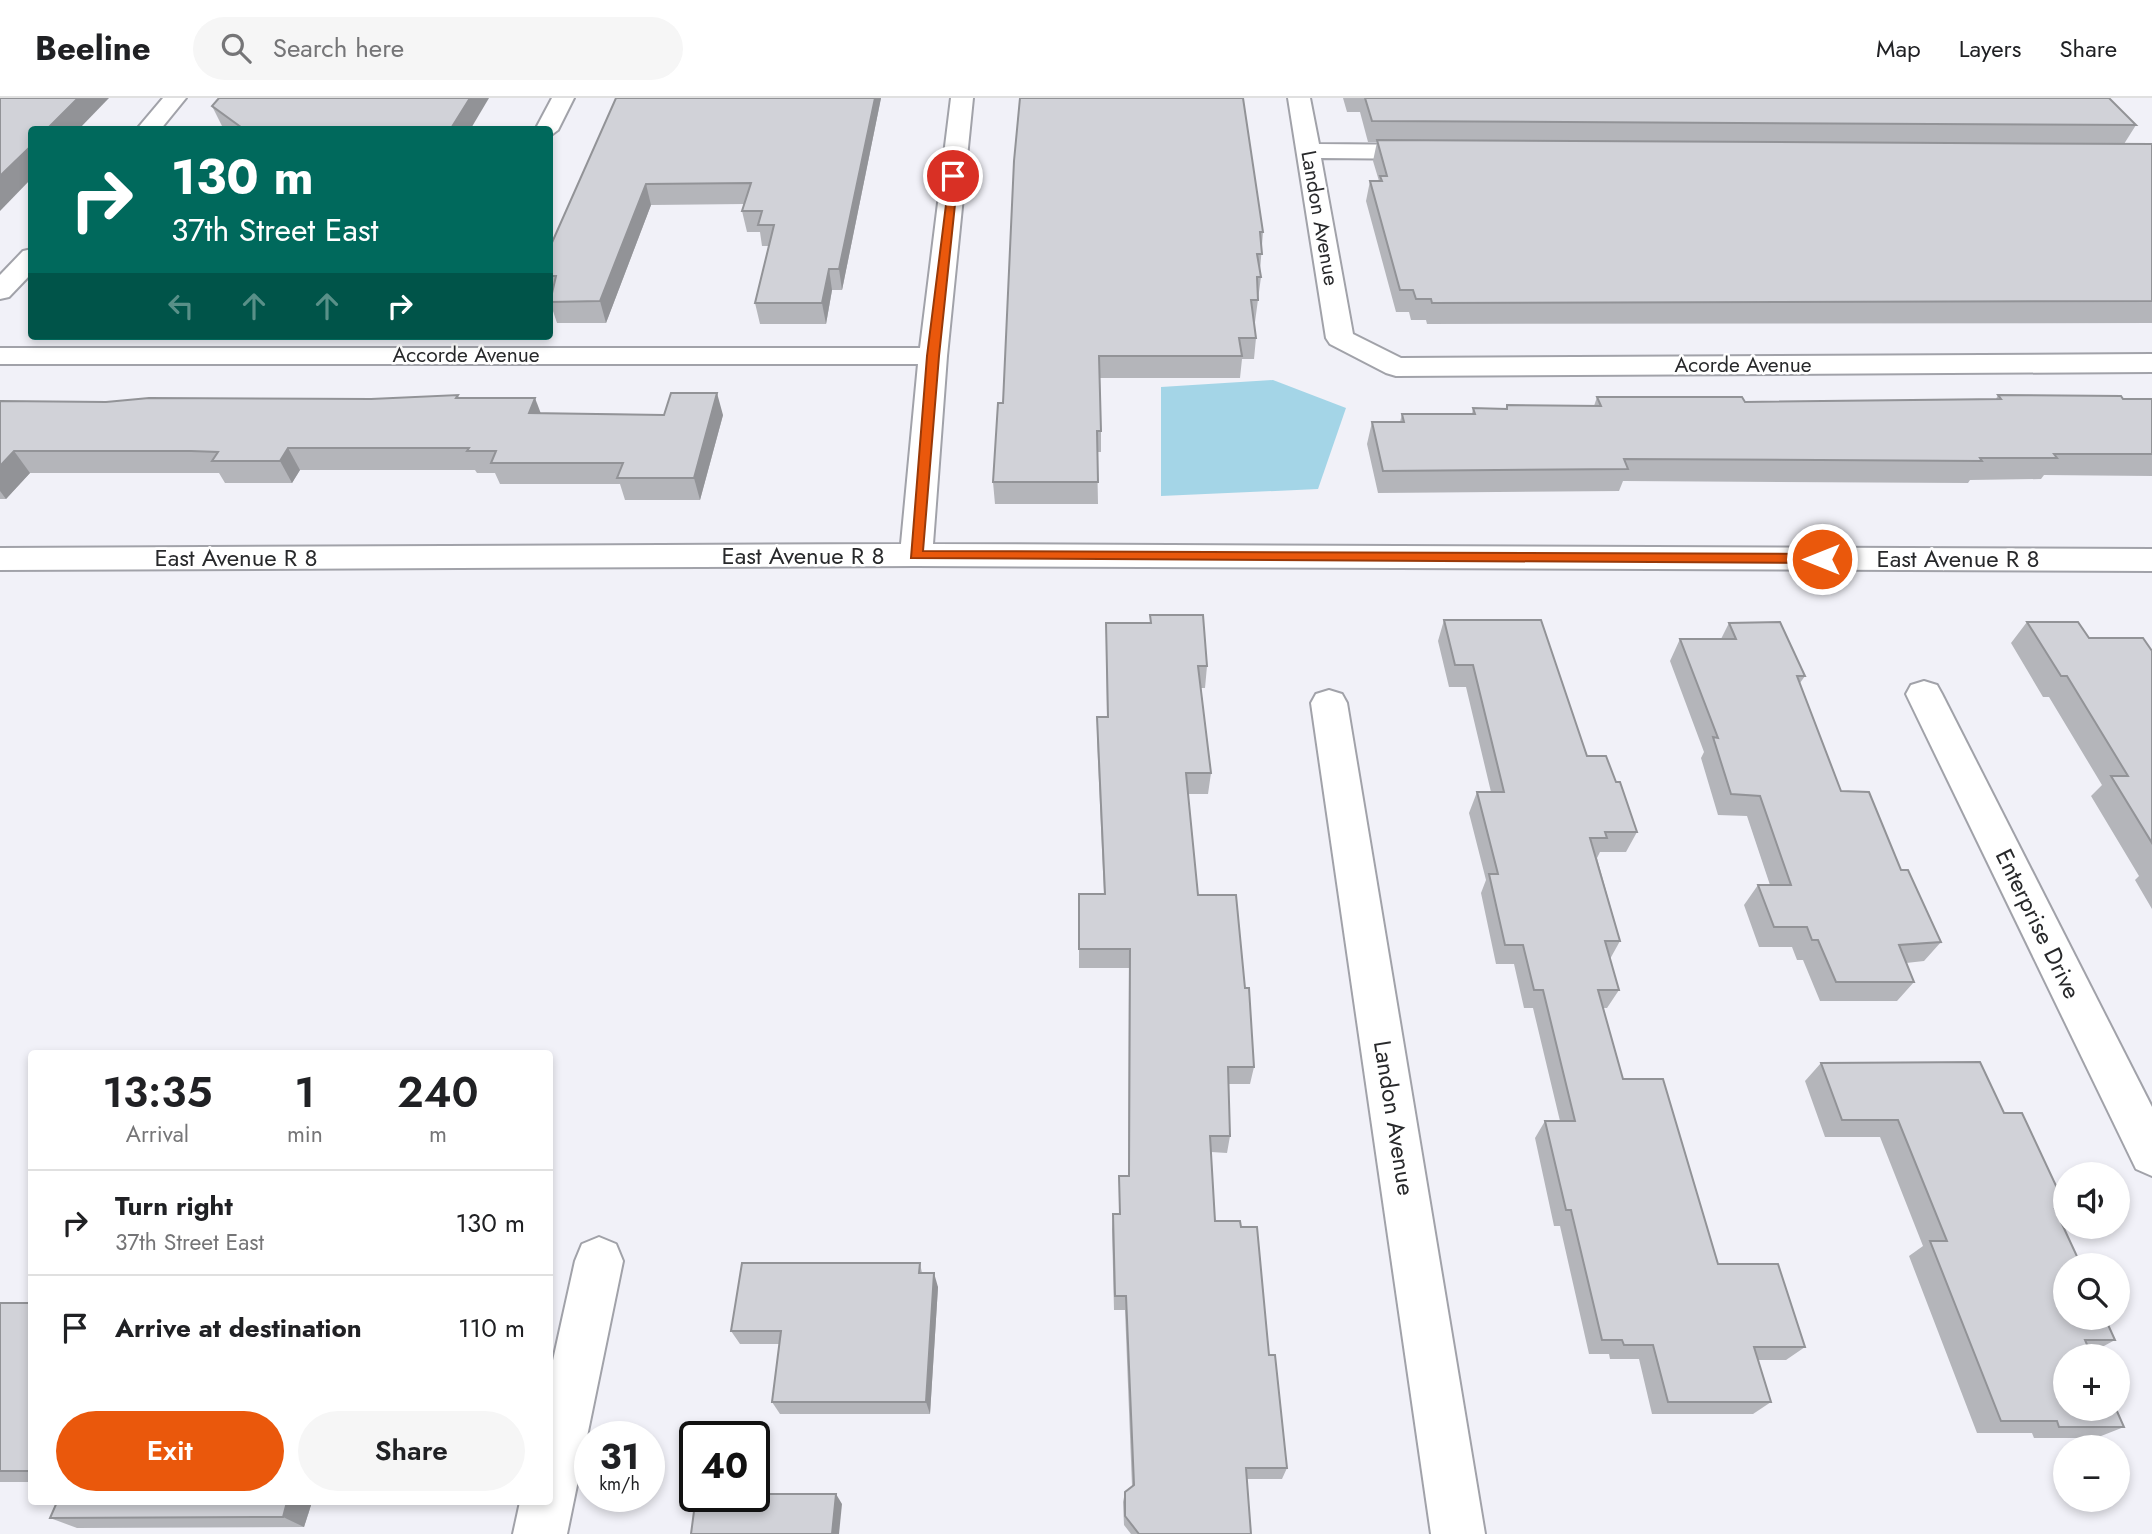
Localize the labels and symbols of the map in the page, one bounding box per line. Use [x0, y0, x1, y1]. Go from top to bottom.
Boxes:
pin [923, 146, 983, 206]
street label: Landon Avenue [1293, 148, 1347, 288]
street label: Accorde Avenue [392, 340, 540, 370]
street label: Acorde Avenue [1674, 350, 1812, 380]
position arrow [1785, 522, 1859, 596]
street label: East Avenue R 8 [721, 538, 885, 573]
street label: East Avenue R 8 [154, 540, 318, 575]
street label: East Avenue R 8 [1876, 541, 2040, 576]
street label: Enterprise Drive [1987, 843, 2090, 1005]
street label: Landon Avenue [1365, 1038, 1424, 1198]
speed limit sign: 40 [679, 1421, 770, 1512]

